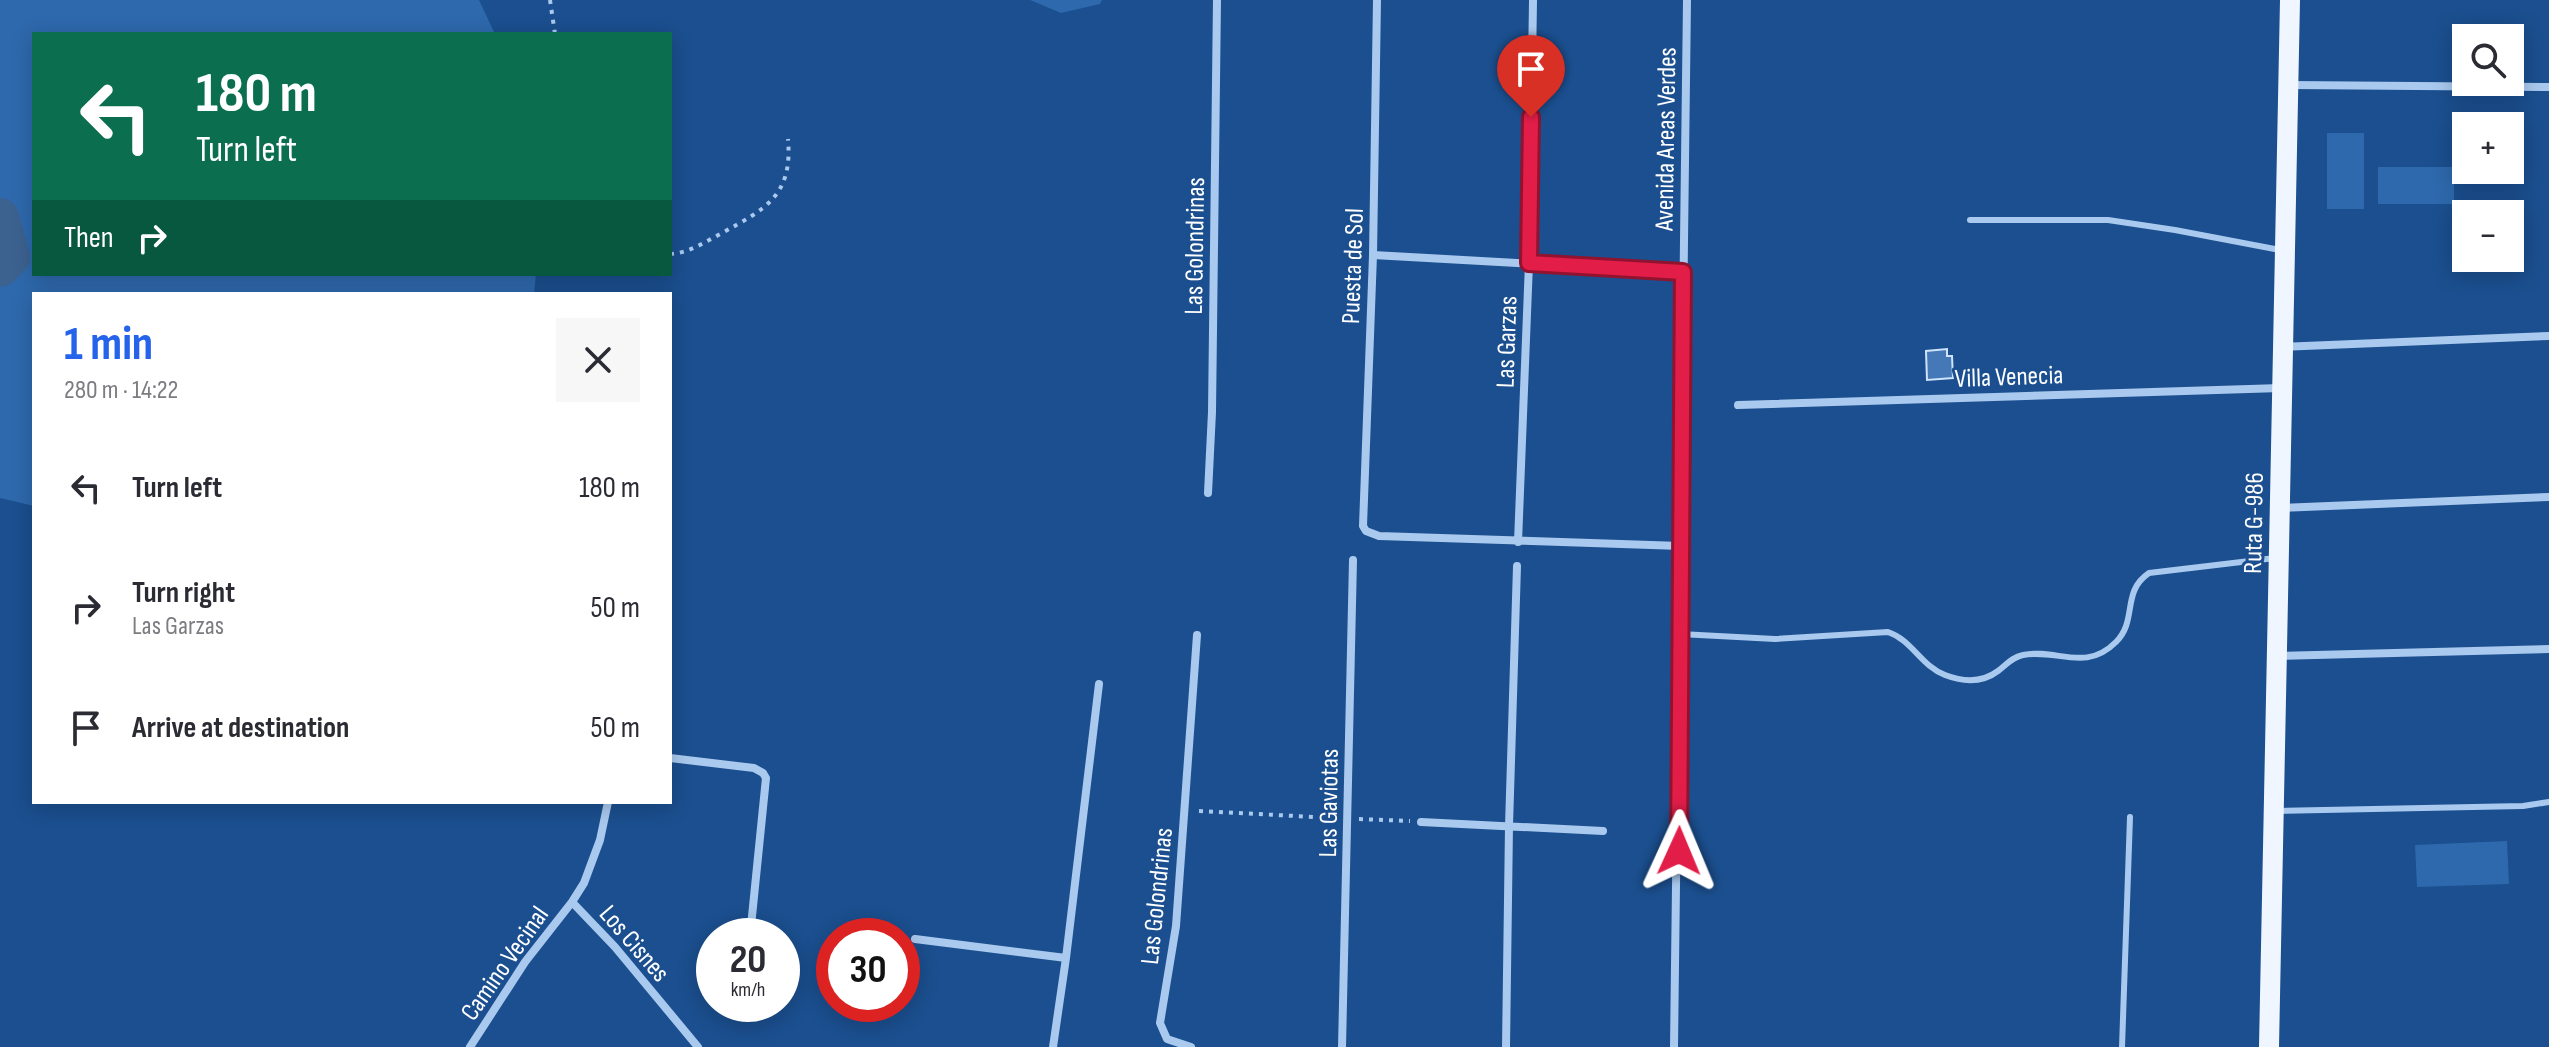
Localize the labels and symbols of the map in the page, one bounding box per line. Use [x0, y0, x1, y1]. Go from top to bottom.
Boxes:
pin [1497, 35, 1565, 117]
street label: Avenida Areas Verdes [1649, 47, 1684, 232]
street label: Las Golondrinas [1179, 177, 1212, 315]
street label: Puesta de Sol [1336, 208, 1371, 324]
street label: Las Garzas [1490, 295, 1525, 389]
street label: Villa Venecia [1954, 360, 2064, 395]
street label: Ruta G-986 [2238, 472, 2271, 574]
street label: Las Gaviotas [1313, 748, 1346, 858]
position arrow [1637, 809, 1721, 893]
street label: Las Golondrinas [1135, 826, 1180, 966]
street label: Los Cisnes [592, 899, 676, 989]
street label: Camino Vecinal [455, 901, 556, 1027]
speed limit sign: 30 [816, 918, 920, 1022]

